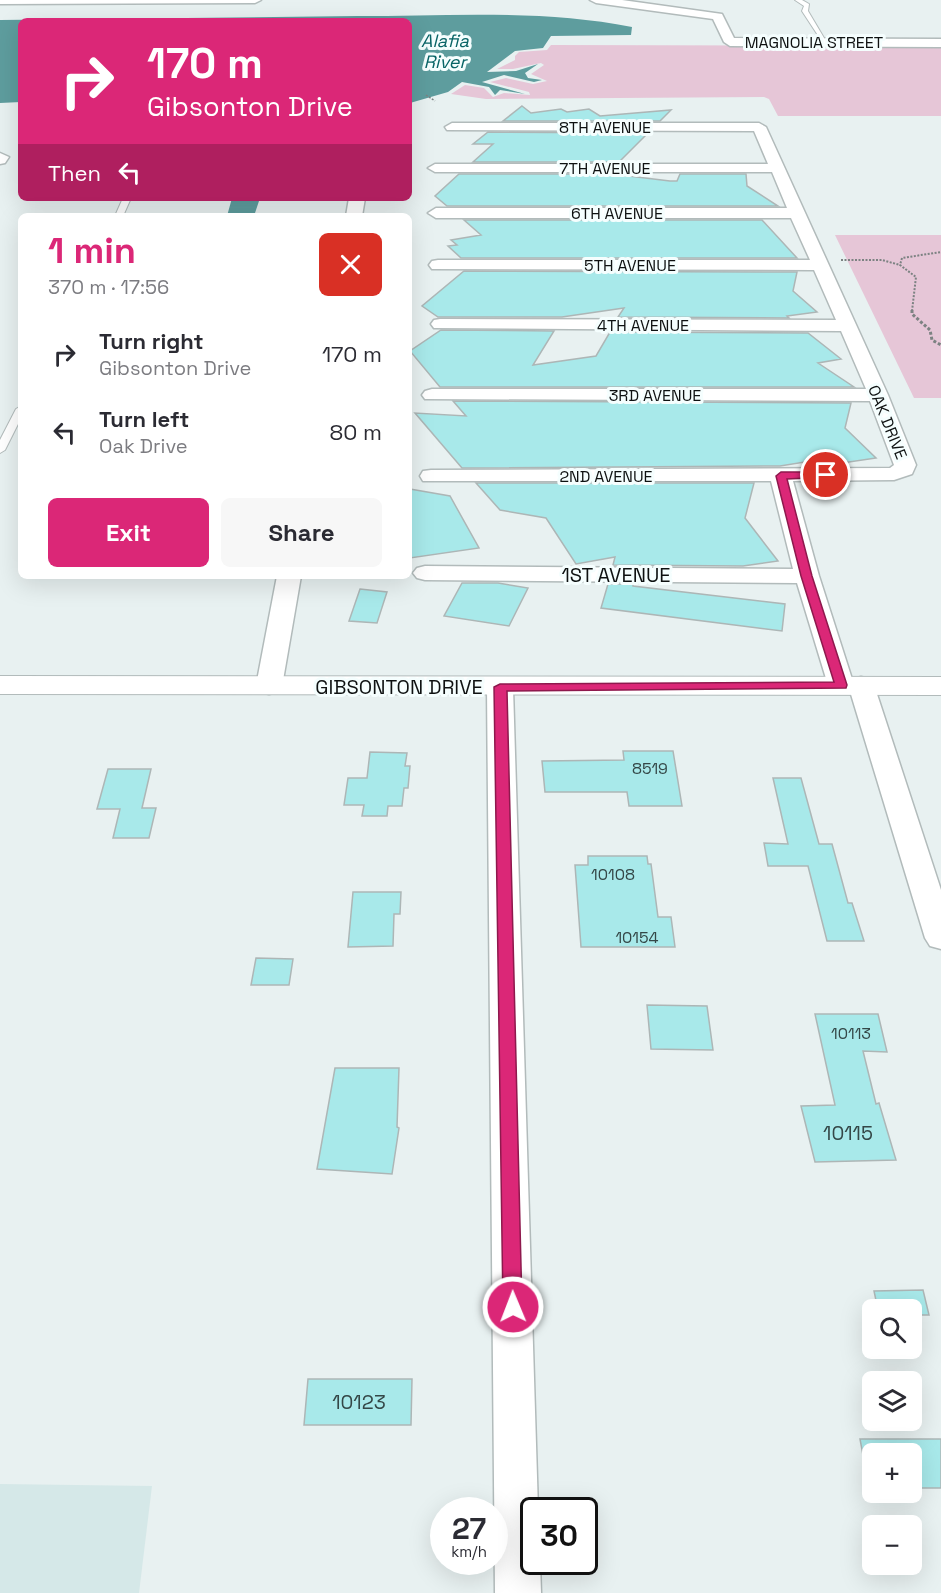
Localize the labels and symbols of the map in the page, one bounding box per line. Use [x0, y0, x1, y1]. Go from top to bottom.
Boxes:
water label: Alafia River [421, 29, 470, 73]
street label: MAGNOLIA STREET [745, 32, 883, 53]
street label: 8TH AVENUE [559, 117, 651, 138]
street label: 7TH AVENUE [559, 158, 651, 179]
street label: 6TH AVENUE [571, 203, 663, 224]
street label: 5TH AVENUE [584, 255, 676, 276]
street label: 4TH AVENUE [597, 315, 689, 336]
street label: OAK DRIVE [863, 382, 912, 462]
street label: 3RD AVENUE [609, 385, 701, 406]
pin [800, 449, 851, 500]
street label: 2ND AVENUE [559, 466, 653, 487]
street label: 1ST AVENUE [561, 562, 671, 588]
street label: GIBSONTON DRIVE [315, 674, 483, 700]
house number: 8519 [632, 758, 668, 779]
house number: 10108 [591, 864, 635, 885]
house number: 10154 [615, 927, 659, 948]
house number: 10113 [831, 1023, 871, 1044]
house number: 10115 [823, 1120, 873, 1146]
position arrow [481, 1275, 545, 1339]
house number: 10123 [332, 1389, 386, 1415]
speed limit sign: 30 [520, 1497, 598, 1575]

